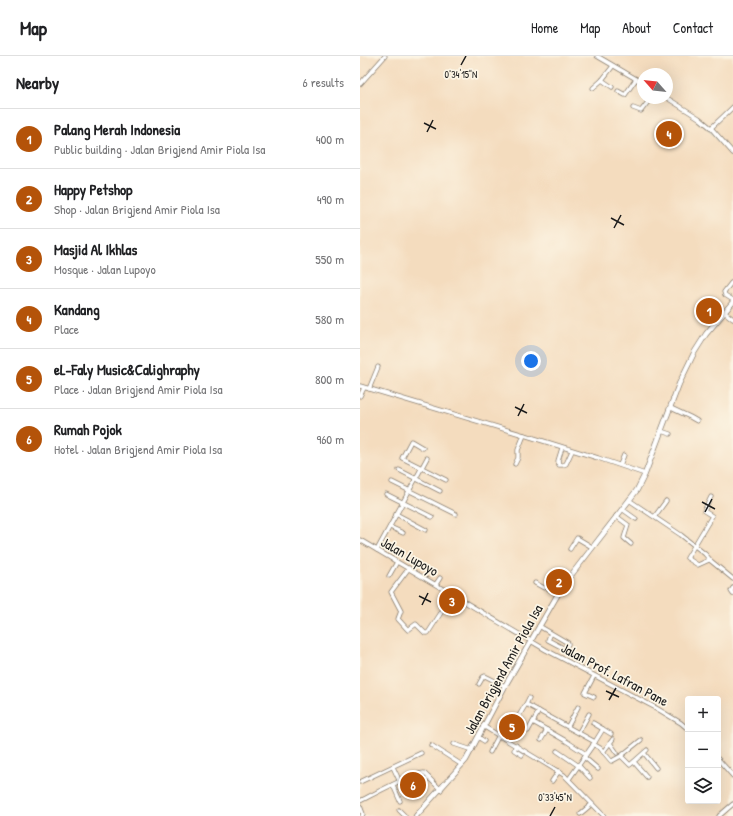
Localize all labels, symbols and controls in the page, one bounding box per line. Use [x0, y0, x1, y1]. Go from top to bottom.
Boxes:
text: Map [20, 15, 47, 41]
text: Home [531, 18, 558, 37]
text: Map [580, 18, 600, 37]
text: About [622, 18, 651, 37]
text: Contact [673, 18, 713, 37]
text: 0°34'15"N [445, 68, 477, 81]
north arrow [637, 68, 673, 104]
text: Nearby [16, 71, 59, 94]
text: 6 results [303, 73, 344, 91]
text: Palang Merah Indonesia [54, 119, 180, 140]
pin: 4 [656, 119, 682, 149]
text: 1 [27, 130, 31, 148]
text: 400 m [316, 130, 344, 148]
text: Public building · Jalan Brigjend Amir Piola Isa [54, 140, 265, 158]
text: Happy Petshop [54, 179, 132, 200]
text: 2 [26, 190, 32, 208]
text: 490 m [317, 190, 344, 208]
text: Shop · Jalan Brigjend Amir Piola Isa [54, 200, 220, 218]
text: Masjid Al Ikhlas [54, 239, 137, 260]
text: 3 [26, 250, 32, 268]
text: 550 m [315, 250, 344, 268]
text: Mosque · Jalan Lupoyo [54, 260, 156, 278]
pin: 1 [696, 296, 722, 326]
text: Kandang [54, 299, 100, 320]
text: 4 [27, 310, 31, 328]
text: 580 m [315, 310, 344, 328]
text: Place [54, 320, 79, 338]
your location [521, 351, 541, 371]
text: eL-Faly Music&Calighraphy [54, 359, 200, 380]
text: 5 [26, 370, 32, 388]
text: 800 m [315, 370, 344, 388]
text: Place · Jalan Brigjend Amir Piola Isa [54, 380, 223, 398]
text: Rumah Pojok [54, 419, 122, 440]
text: 6 [26, 430, 32, 448]
text: 960 m [316, 430, 344, 448]
text: Hotel · Jalan Brigjend Amir Piola Isa [54, 440, 222, 458]
street label: Jalan Lupoyo [377, 532, 443, 581]
pin: 2 [546, 567, 572, 597]
pin: 3 [439, 586, 465, 616]
street label: Jalan Brigjend Amir Piola Isa [459, 600, 548, 738]
street label: Jalan Prof. Lafran Pane [558, 638, 672, 710]
map controls [685, 696, 721, 804]
button: + [685, 696, 721, 732]
pin: 5 [499, 712, 525, 742]
button: − [685, 732, 721, 768]
button: layers [685, 768, 721, 804]
pin: 6 [400, 770, 426, 800]
text: 0°33'45"N [538, 791, 572, 804]

